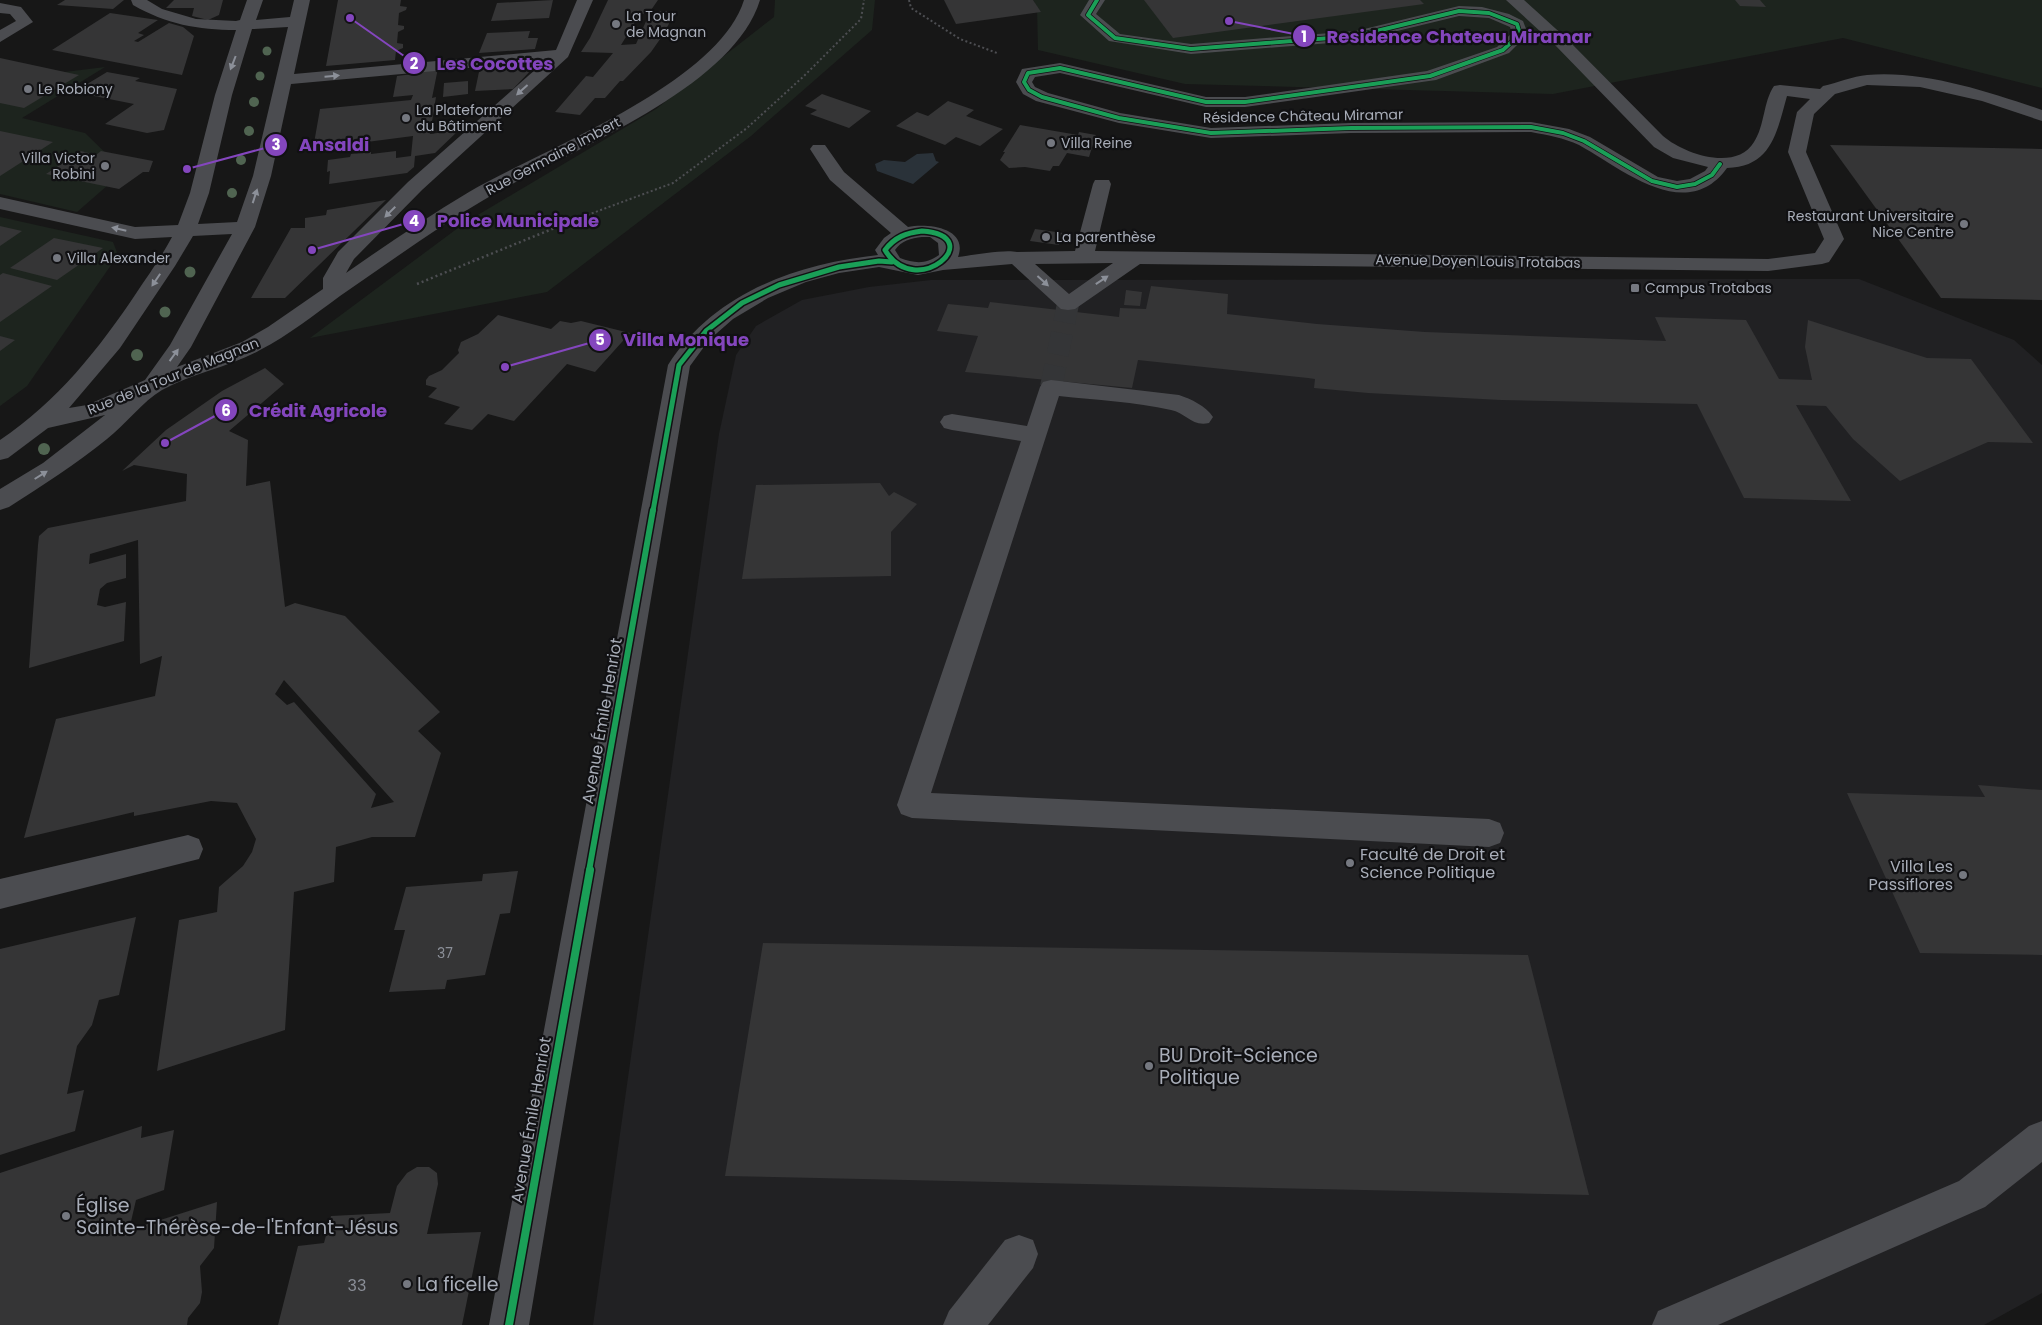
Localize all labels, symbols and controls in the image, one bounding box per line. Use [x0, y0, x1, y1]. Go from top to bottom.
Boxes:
place label: La Tour de Magnan [626, 6, 706, 42]
marker: La Tour de Magnan [610, 18, 622, 30]
callout: Residence Chateau Miramar [1292, 20, 1601, 53]
text: Residence Chateau Miramar [1327, 24, 1592, 49]
text: 1 [1301, 26, 1307, 47]
callout: Les Cocottes [401, 47, 563, 80]
text: Les Cocottes [437, 51, 553, 76]
text: 2 [410, 53, 419, 74]
one-way arrow [229, 55, 236, 70]
one-way arrow [324, 72, 340, 80]
place label: Le Robiony [38, 79, 113, 99]
marker: Le Robiony [22, 83, 34, 95]
one-way arrow [517, 84, 529, 96]
place label: La Plateforme du Bâtiment [416, 100, 512, 136]
street label: Résidence Château Miramar [1203, 104, 1403, 128]
marker: La Plateforme du Bâtiment [400, 112, 412, 124]
street label: Rue Germaine Imbert [482, 112, 624, 200]
callout: Ansaldi [264, 128, 379, 161]
text: Ansaldi [299, 132, 369, 157]
place label: Villa Reine [1061, 133, 1133, 153]
text: 3 [271, 134, 281, 155]
marker: Villa Reine [1045, 137, 1057, 149]
place label: Villa Victor Robini [21, 148, 95, 184]
marker: Villa Victor Robini [99, 160, 111, 172]
one-way arrow [252, 188, 260, 203]
callout: Police Municipale [401, 204, 609, 237]
one-way arrow [384, 205, 396, 217]
place label: Restaurant Universitaire Nice Centre [1787, 206, 1954, 242]
text: Police Municipale [437, 208, 599, 233]
text: 4 [409, 210, 419, 231]
marker: Restaurant Universitaire Nice Centre [1958, 218, 1970, 230]
one-way arrow [111, 225, 126, 233]
place label: La parenthèse [1056, 227, 1156, 247]
marker: La parenthèse [1040, 231, 1052, 243]
place label: Villa Alexander [67, 248, 170, 268]
street label: Avenue Doyen Louis Trotabas [1375, 249, 1581, 273]
marker: Villa Alexander [51, 252, 63, 264]
one-way arrow [151, 273, 160, 286]
one-way arrow [1036, 275, 1048, 287]
one-way arrow [1095, 275, 1109, 285]
place label: Campus Trotabas [1645, 278, 1772, 298]
marker: Campus Trotabas [1629, 282, 1641, 294]
callout: Villa Monique [588, 323, 758, 356]
text: Villa Monique [623, 327, 749, 352]
text: 5 [595, 329, 605, 350]
street label: Rue de la Tour de Magnan [84, 332, 262, 420]
one-way arrow [169, 349, 179, 362]
callout: Crédit Agricole [214, 394, 397, 427]
text: Crédit Agricole [249, 398, 387, 423]
text: 6 [221, 400, 231, 421]
one-way arrow [35, 471, 48, 480]
street label: Avenue Émile Henriot [576, 636, 628, 806]
place label: Faculté de Droit et Science Politique [1360, 843, 1505, 884]
place label: Villa Les Passiflores [1869, 855, 1953, 896]
marker: Faculté de Droit et Science Politique [1344, 857, 1356, 869]
marker: Villa Les Passiflores [1957, 869, 1969, 881]
house number: 37 [437, 943, 453, 963]
street label: Avenue Émile Henriot [505, 1035, 557, 1205]
place label: BU Droit-Science Politique [1159, 1042, 1318, 1091]
marker: BU Droit-Science Politique [1143, 1060, 1155, 1072]
place label: Église Sainte-Thérèse-de-l'Enfant-Jésus [76, 1192, 398, 1241]
marker: Église Sainte-Thérèse-de-l'Enfant-Jésus [60, 1210, 72, 1222]
place label: La ficelle [417, 1271, 499, 1298]
house number: 33 [348, 1274, 366, 1297]
marker: La ficelle [401, 1278, 413, 1290]

